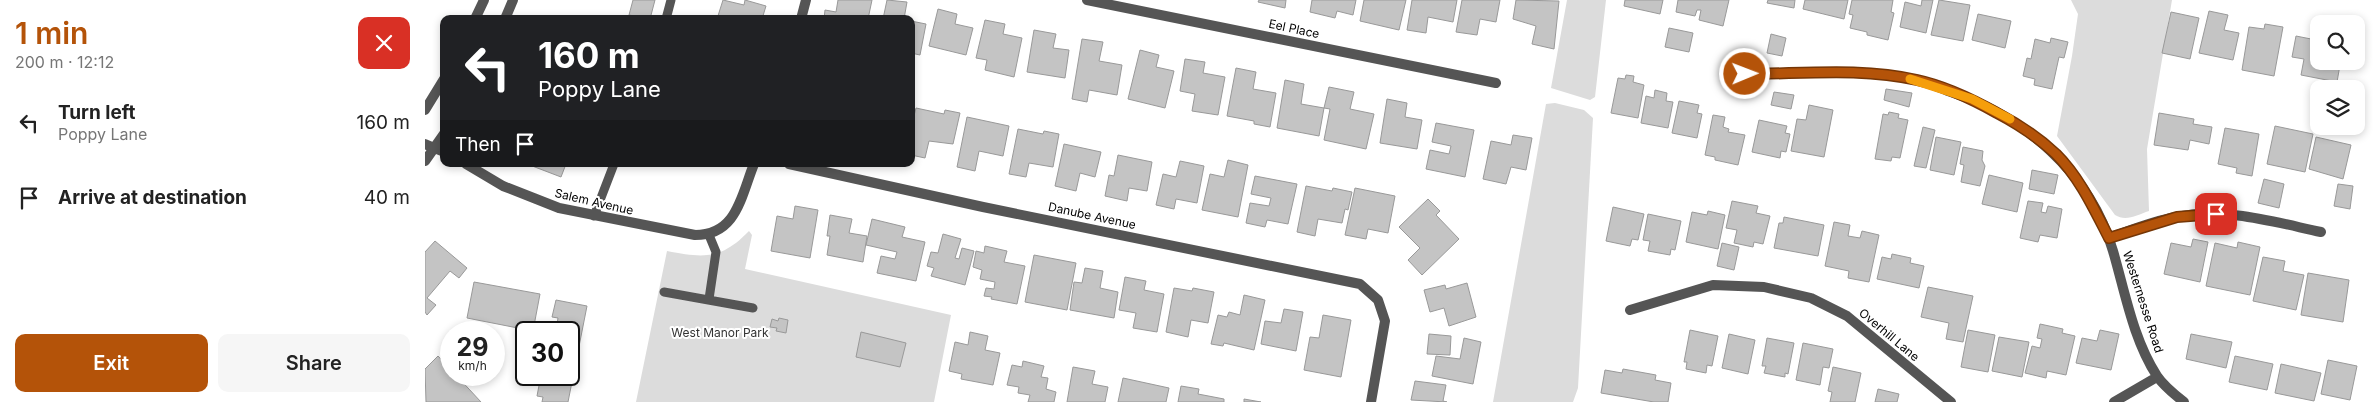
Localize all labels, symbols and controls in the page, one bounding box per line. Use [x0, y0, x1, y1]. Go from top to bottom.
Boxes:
text: 1 min [15, 15, 88, 51]
map controls [2310, 15, 2365, 135]
button: search [2310, 15, 2365, 70]
street label: Eel Place [1267, 16, 1321, 41]
button: close [358, 17, 410, 69]
text: 160 m [538, 34, 640, 76]
icon: left [455, 35, 520, 100]
position arrow [1718, 47, 1770, 99]
text: 200 m · 12:12 [15, 52, 114, 72]
text: Poppy Lane [538, 76, 661, 102]
button: layers [2310, 80, 2365, 135]
text: Turn left [58, 101, 136, 124]
icon: left [15, 109, 43, 137]
text: 160 m [357, 111, 410, 134]
text: Poppy Lane [58, 124, 147, 144]
icon: arrive [511, 130, 539, 158]
text: Then [455, 133, 501, 156]
icon: arrive [15, 184, 43, 212]
street label: Salem Avenue [553, 185, 635, 218]
text: Arrive at destination [58, 186, 247, 209]
text: 40 m [364, 186, 410, 209]
pin [2195, 193, 2237, 235]
street label: Danube Avenue [1047, 199, 1137, 232]
icon: arrive [2202, 200, 2230, 228]
street label: Westernesse Road [2120, 249, 2167, 355]
street label: Overhill Lane [1856, 305, 1923, 364]
speed limit sign: 30 [515, 321, 580, 386]
park label: West Manor Park [671, 325, 769, 340]
text: 29 [457, 332, 488, 362]
button: Exit [15, 334, 208, 392]
button: Share [218, 334, 410, 392]
text: km/h [458, 358, 487, 373]

